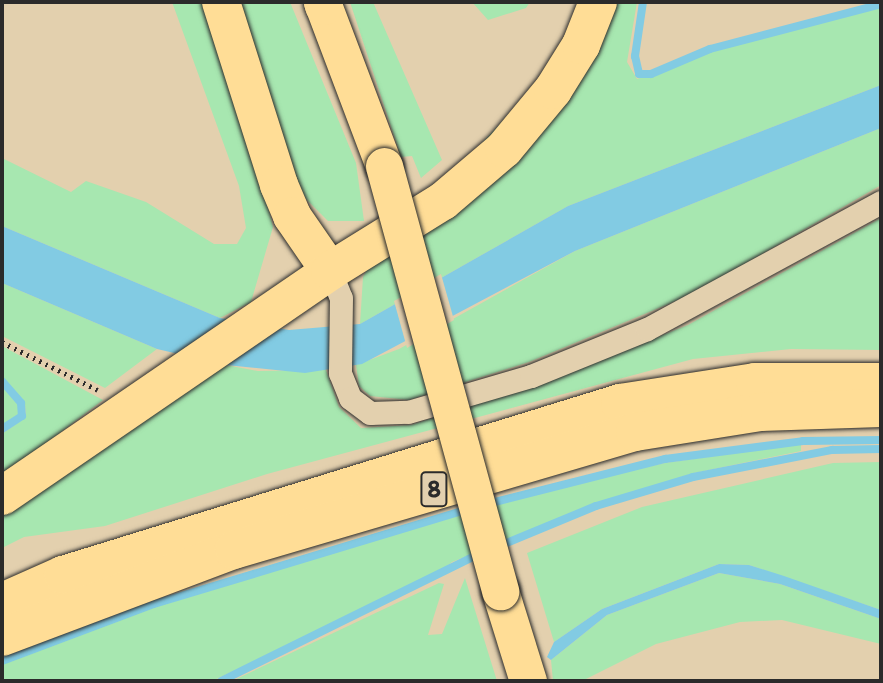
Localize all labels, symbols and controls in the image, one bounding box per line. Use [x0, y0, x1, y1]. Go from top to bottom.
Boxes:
road number: 8 [420, 468, 448, 510]

